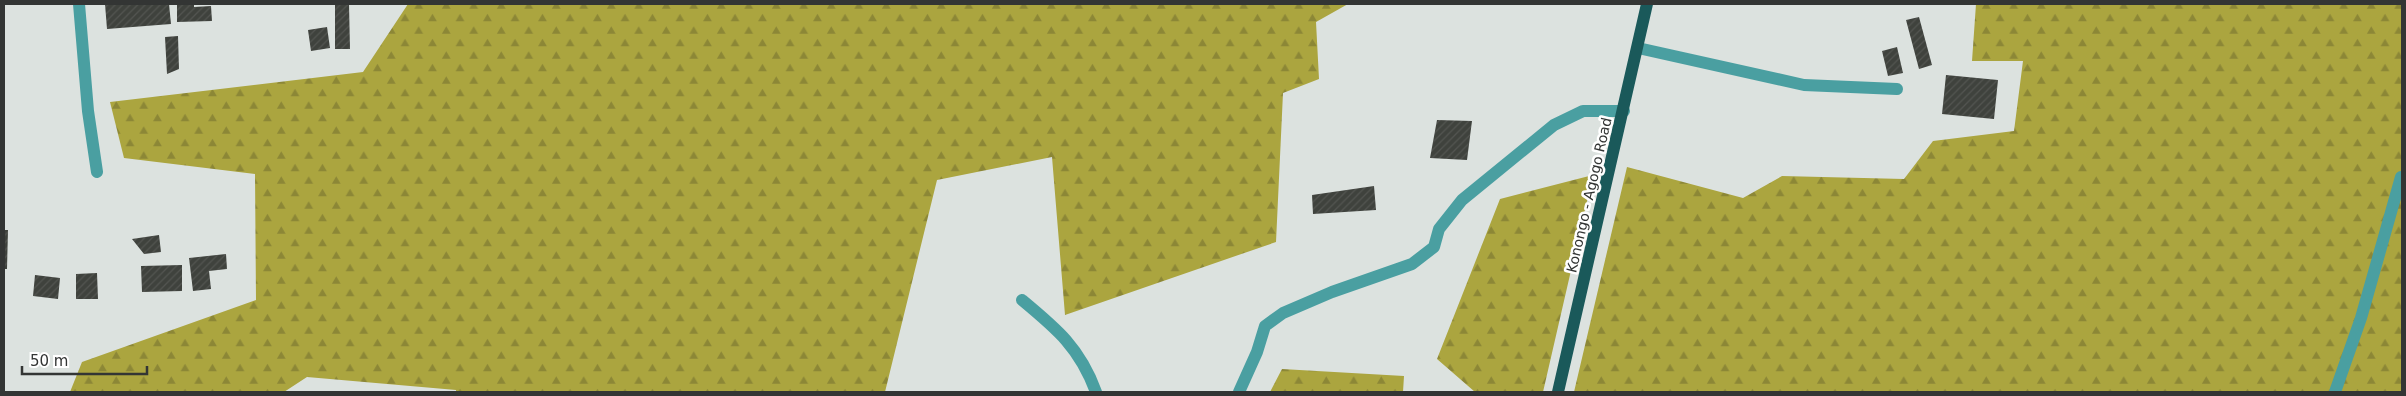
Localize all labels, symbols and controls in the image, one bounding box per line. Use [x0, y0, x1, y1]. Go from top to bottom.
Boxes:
street label: Konongo - Agogo Road [1563, 116, 1615, 274]
scale bar [22, 344, 148, 376]
text: 50 m [30, 352, 68, 370]

